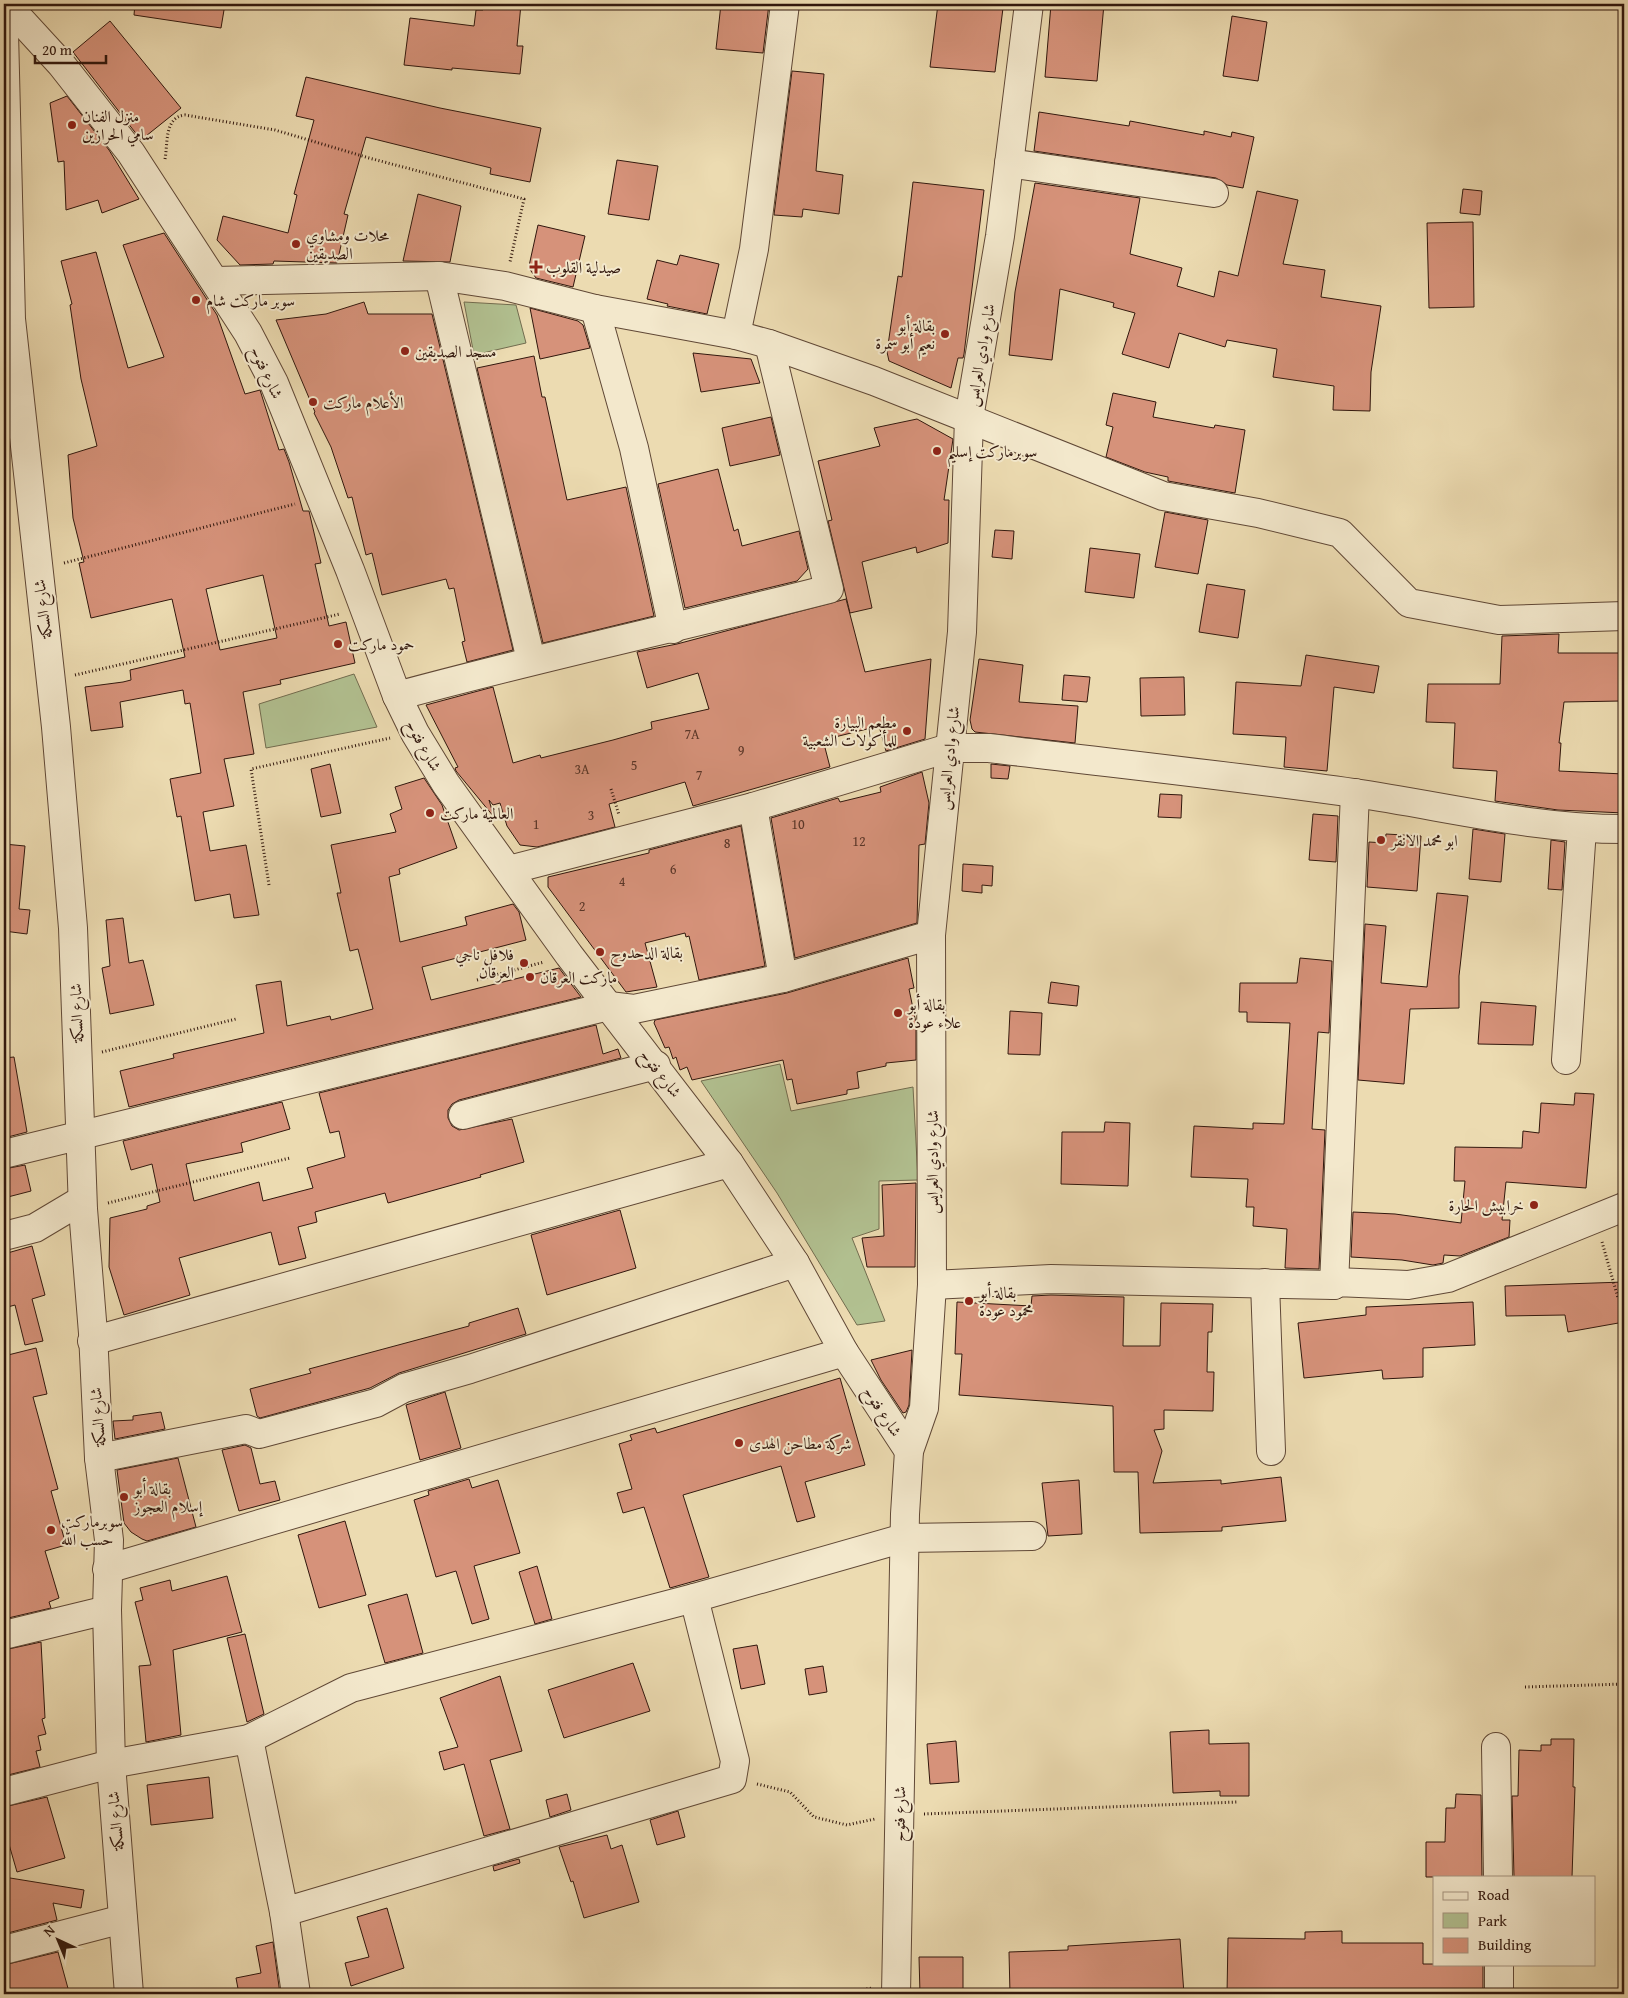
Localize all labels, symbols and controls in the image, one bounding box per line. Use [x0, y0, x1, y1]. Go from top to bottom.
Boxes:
scale bar [35, 32, 106, 64]
text: 20 m [42, 39, 73, 60]
place label: منزل الفنان سامي الحرازين [82, 104, 154, 147]
marker: منزل الفنان سامي الحرازين [66, 119, 78, 131]
place label: محلات ومشاوي الصديقين [306, 223, 389, 265]
marker: محلات ومشاوي الصديقين [290, 238, 302, 250]
place label: صيدلية القلوب [546, 255, 621, 279]
marker: صيدلية القلوب [530, 261, 542, 273]
place label: سوبر ماركت شام [206, 288, 295, 315]
marker: سوبر ماركت شام [190, 294, 202, 306]
street label: شارع وادي العرايس [959, 302, 1003, 409]
place label: بقالة أبو نعيم أبو سمرة [875, 313, 935, 360]
marker: بقالة أبو نعيم أبو سمرة [939, 328, 951, 340]
place label: مسجد الصديقين [415, 339, 497, 363]
street label: شارع فتوح [242, 342, 290, 404]
marker: مسجد الصديقين [399, 345, 411, 357]
place label: الأعلام ماركت [323, 390, 403, 417]
marker: الأعلام ماركت [307, 396, 319, 408]
place label: سوبرماركت إسليم [947, 439, 1037, 468]
marker: سوبرماركت إسليم [931, 445, 943, 457]
street label: شارع السكة [26, 578, 60, 641]
place label: حمود ماركت [348, 632, 415, 656]
marker: حمود ماركت [332, 638, 344, 650]
street label: شارع وادي العرايس [931, 705, 967, 811]
place label: مطعم البيارة للمأكولات الشعبية [802, 710, 897, 752]
street label: شارع فتوح [397, 715, 448, 777]
house number: 7A [684, 724, 700, 744]
marker: مطعم البيارة للمأكولات الشعبية [901, 725, 913, 737]
house number: 9 [738, 740, 745, 760]
house number: 5 [631, 755, 637, 775]
house number: 3A [574, 759, 590, 779]
house number: 7 [696, 765, 703, 785]
place label: العالمية ماركت [440, 801, 514, 825]
house number: 3 [588, 805, 594, 825]
marker: العالمية ماركت [424, 807, 436, 819]
house number: 1 [533, 814, 539, 834]
house number: 10 [791, 814, 805, 834]
place label: ابو محمد الانقر [1389, 828, 1458, 852]
house number: 12 [852, 831, 866, 851]
house number: 8 [724, 833, 731, 853]
marker: ابو محمد الانقر [1375, 834, 1387, 846]
house number: 6 [670, 859, 677, 879]
house number: 4 [619, 871, 626, 891]
house number: 2 [579, 896, 585, 916]
place label: بقالة الدحدوح [610, 940, 683, 967]
place label: فلافل ناجي العرقان [456, 942, 514, 984]
marker: بقالة الدحدوح [594, 946, 606, 958]
marker: فلافل ناجي العرقان [518, 957, 530, 969]
place label: ماركت العرقان [540, 965, 617, 989]
marker: ماركت العرقان [524, 971, 536, 983]
street label: شارع السكة [63, 983, 91, 1044]
place label: بقالة أبو علاء عودة [906, 992, 961, 1034]
marker: بقالة أبو علاء عودة [892, 1007, 904, 1019]
street label: شارع فتوح [632, 1044, 688, 1104]
street label: شارع وادي العرايس [920, 1110, 946, 1214]
place label: خرابيش الحارة [1449, 1193, 1524, 1217]
marker: خرابيش الحارة [1528, 1199, 1540, 1211]
place label: بقالة أبو محمود عودة [977, 1280, 1033, 1322]
marker: بقالة أبو محمود عودة [963, 1295, 975, 1307]
street label: شارع فتوح [855, 1381, 908, 1443]
street label: شارع السكة [83, 1386, 113, 1448]
place label: شركة مطاحن الهدى [749, 1431, 852, 1455]
marker: شركة مطاحن الهدى [733, 1437, 745, 1449]
place label: بقالة أبو إسلام العجوز [132, 1476, 204, 1521]
marker: بقالة أبو إسلام العجوز [118, 1491, 130, 1503]
place label: سوبرماركت حسب الله [61, 1509, 123, 1551]
marker: سوبرماركت حسب الله [45, 1524, 57, 1536]
street label: شارع فتوح [887, 1786, 914, 1842]
street label: شارع السكة [100, 1790, 132, 1853]
legend [1433, 1876, 1596, 1966]
text: Road [1478, 1884, 1509, 1905]
text: Park [1478, 1910, 1507, 1931]
north arrow [32, 1916, 82, 1966]
text: N [39, 1920, 60, 1941]
text: Building [1478, 1934, 1532, 1955]

